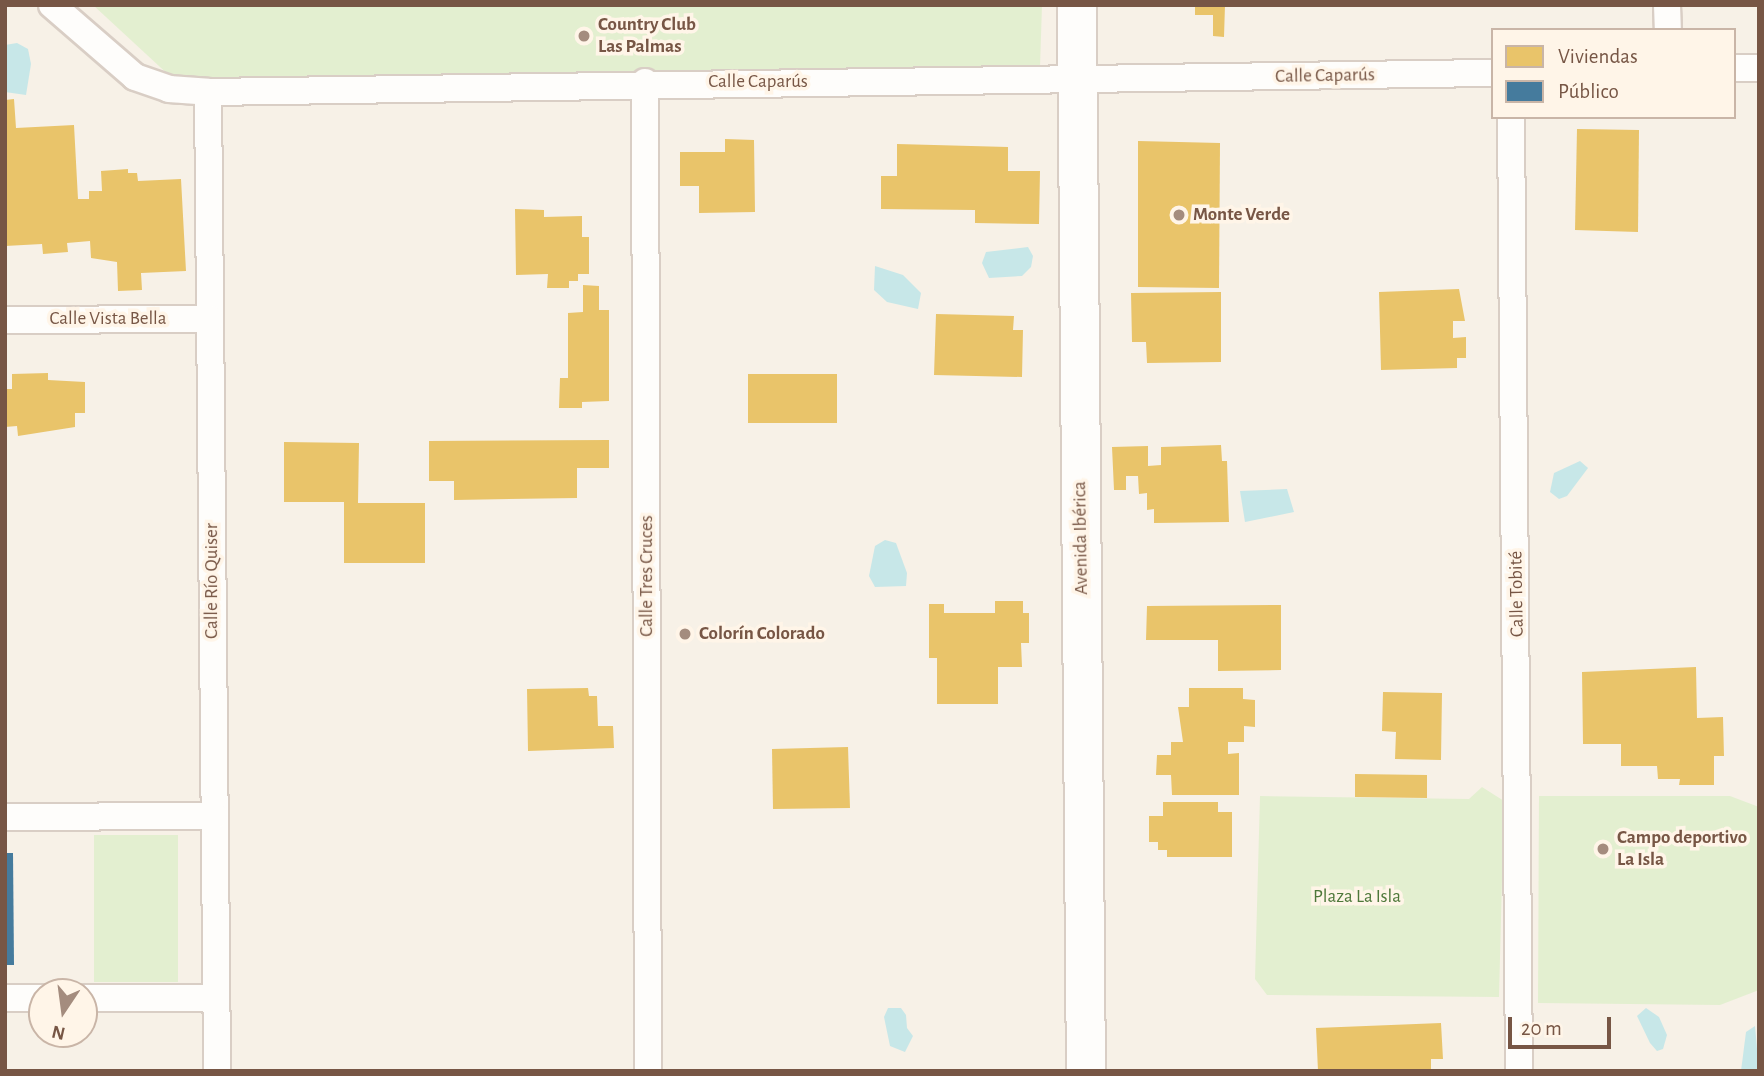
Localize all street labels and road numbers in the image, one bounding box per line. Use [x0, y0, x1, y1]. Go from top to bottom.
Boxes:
street label: Calle Caparús [1275, 64, 1375, 88]
street label: Calle Caparús [708, 71, 808, 93]
street label: Calle Vista Bella [49, 308, 167, 330]
street label: Avenida Ibérica [1069, 481, 1093, 595]
street label: Calle Tres Cruces [636, 515, 658, 637]
street label: Calle Río Quiser [201, 523, 223, 639]
street label: Calle Tobité [1505, 551, 1529, 637]

